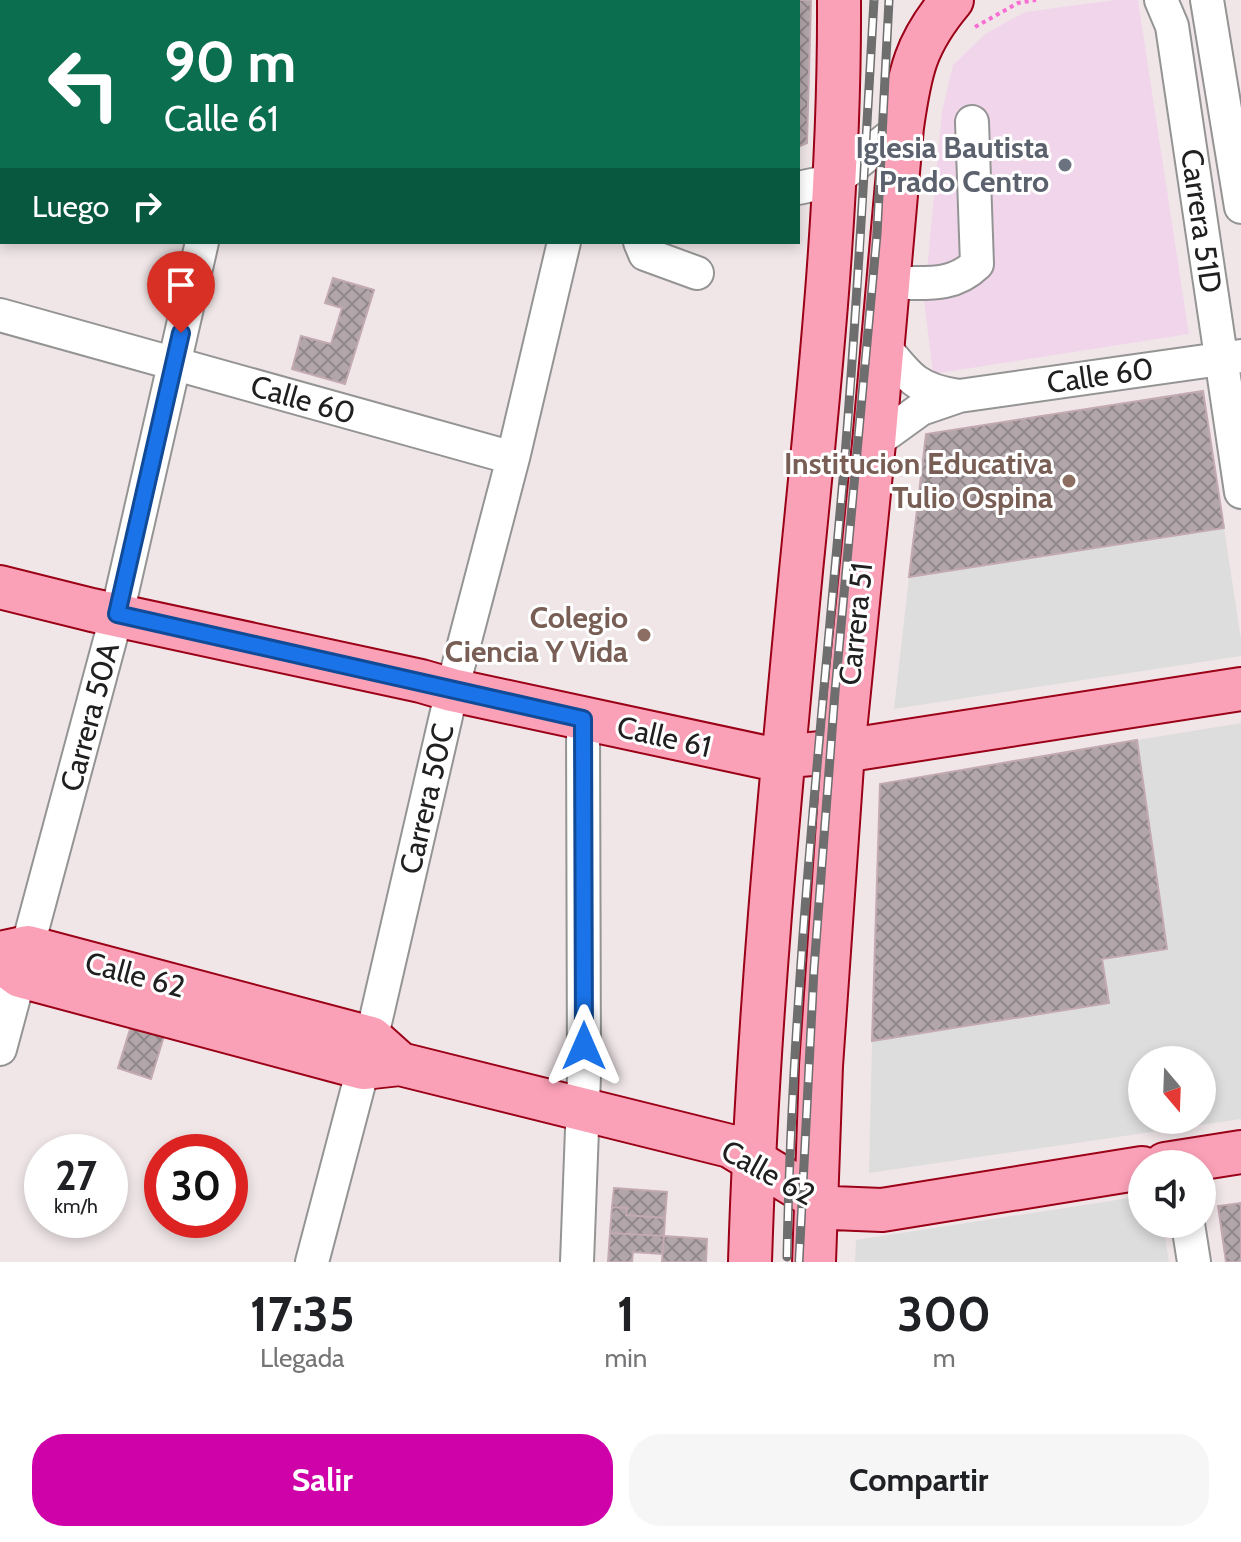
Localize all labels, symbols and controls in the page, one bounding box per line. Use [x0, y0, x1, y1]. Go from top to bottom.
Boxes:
text: 90 m [164, 28, 296, 96]
icon: left [32, 32, 136, 136]
text: Calle 61 [164, 96, 279, 140]
place label: Iglesia Bautista Prado Centro [856, 129, 1049, 200]
street label: Carrera 51D [1173, 147, 1230, 295]
marker: Iglesia Bautista Prado Centro [1056, 156, 1074, 174]
icon: right [125, 184, 169, 228]
text: Luego [32, 188, 109, 225]
pin [147, 251, 215, 333]
icon: arrive [159, 263, 203, 307]
street label: Calle 60 [1044, 350, 1155, 401]
street label: Calle 60 [247, 367, 360, 432]
place label: Institucion Educativa Tulio Ospina [784, 445, 1053, 516]
marker: Institucion Educativa Tulio Ospina [1060, 472, 1078, 490]
street label: Carrera 51 [831, 561, 880, 687]
place label: Colegio Ciencia Y Vida [445, 599, 628, 670]
marker: Colegio Ciencia Y Vida [635, 626, 653, 644]
street label: Carrera 50A [52, 638, 127, 795]
street label: Calle 61 [613, 708, 715, 765]
street label: Carrera 50C [391, 720, 462, 878]
street label: Calle 62 [81, 943, 189, 1006]
position arrow [542, 1004, 626, 1088]
north arrow [1128, 1046, 1216, 1134]
map controls [1128, 1046, 1216, 1238]
street label: Calle 62 [715, 1132, 822, 1213]
speed limit sign: 30 [144, 1134, 248, 1238]
button: sound [1128, 1150, 1216, 1238]
text: 27 [55, 1151, 97, 1200]
text: km/h [54, 1194, 98, 1218]
text: 17:35 [250, 1285, 354, 1343]
text: 1 [617, 1285, 635, 1343]
text: 300 [897, 1285, 991, 1343]
text: Llegada [260, 1342, 345, 1374]
text: min [604, 1342, 647, 1374]
text: m [933, 1342, 956, 1374]
button: Salir [32, 1434, 613, 1526]
button: Compartir [629, 1434, 1209, 1526]

